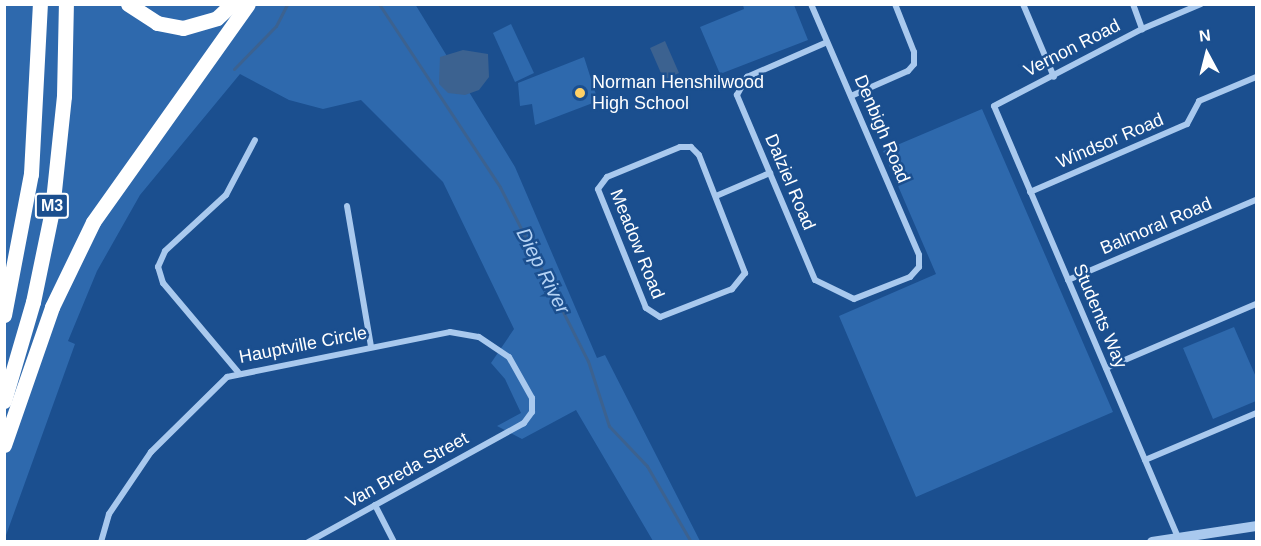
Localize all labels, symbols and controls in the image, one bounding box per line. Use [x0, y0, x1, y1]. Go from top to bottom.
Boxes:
street label: Vernon Road [1020, 15, 1124, 81]
north arrow [1177, 24, 1237, 84]
text: N [1198, 26, 1212, 45]
place label: Norman Henshilwood High School [592, 72, 764, 115]
street label: Denbigh Road [850, 72, 914, 186]
marker: Norman Henshilwood High School [573, 86, 587, 100]
street label: Windsor Road [1053, 109, 1167, 173]
street label: Dalziel Road [760, 131, 820, 233]
street label: Meadow Road [605, 186, 669, 302]
road number: M3 [34, 193, 70, 219]
street label: Balmoral Road [1097, 193, 1215, 259]
water label: Diep River [511, 224, 575, 318]
street label: Students Way [1068, 261, 1132, 371]
street label: Hauptville Circle [237, 322, 369, 368]
street label: Van Breda Street [342, 427, 472, 513]

